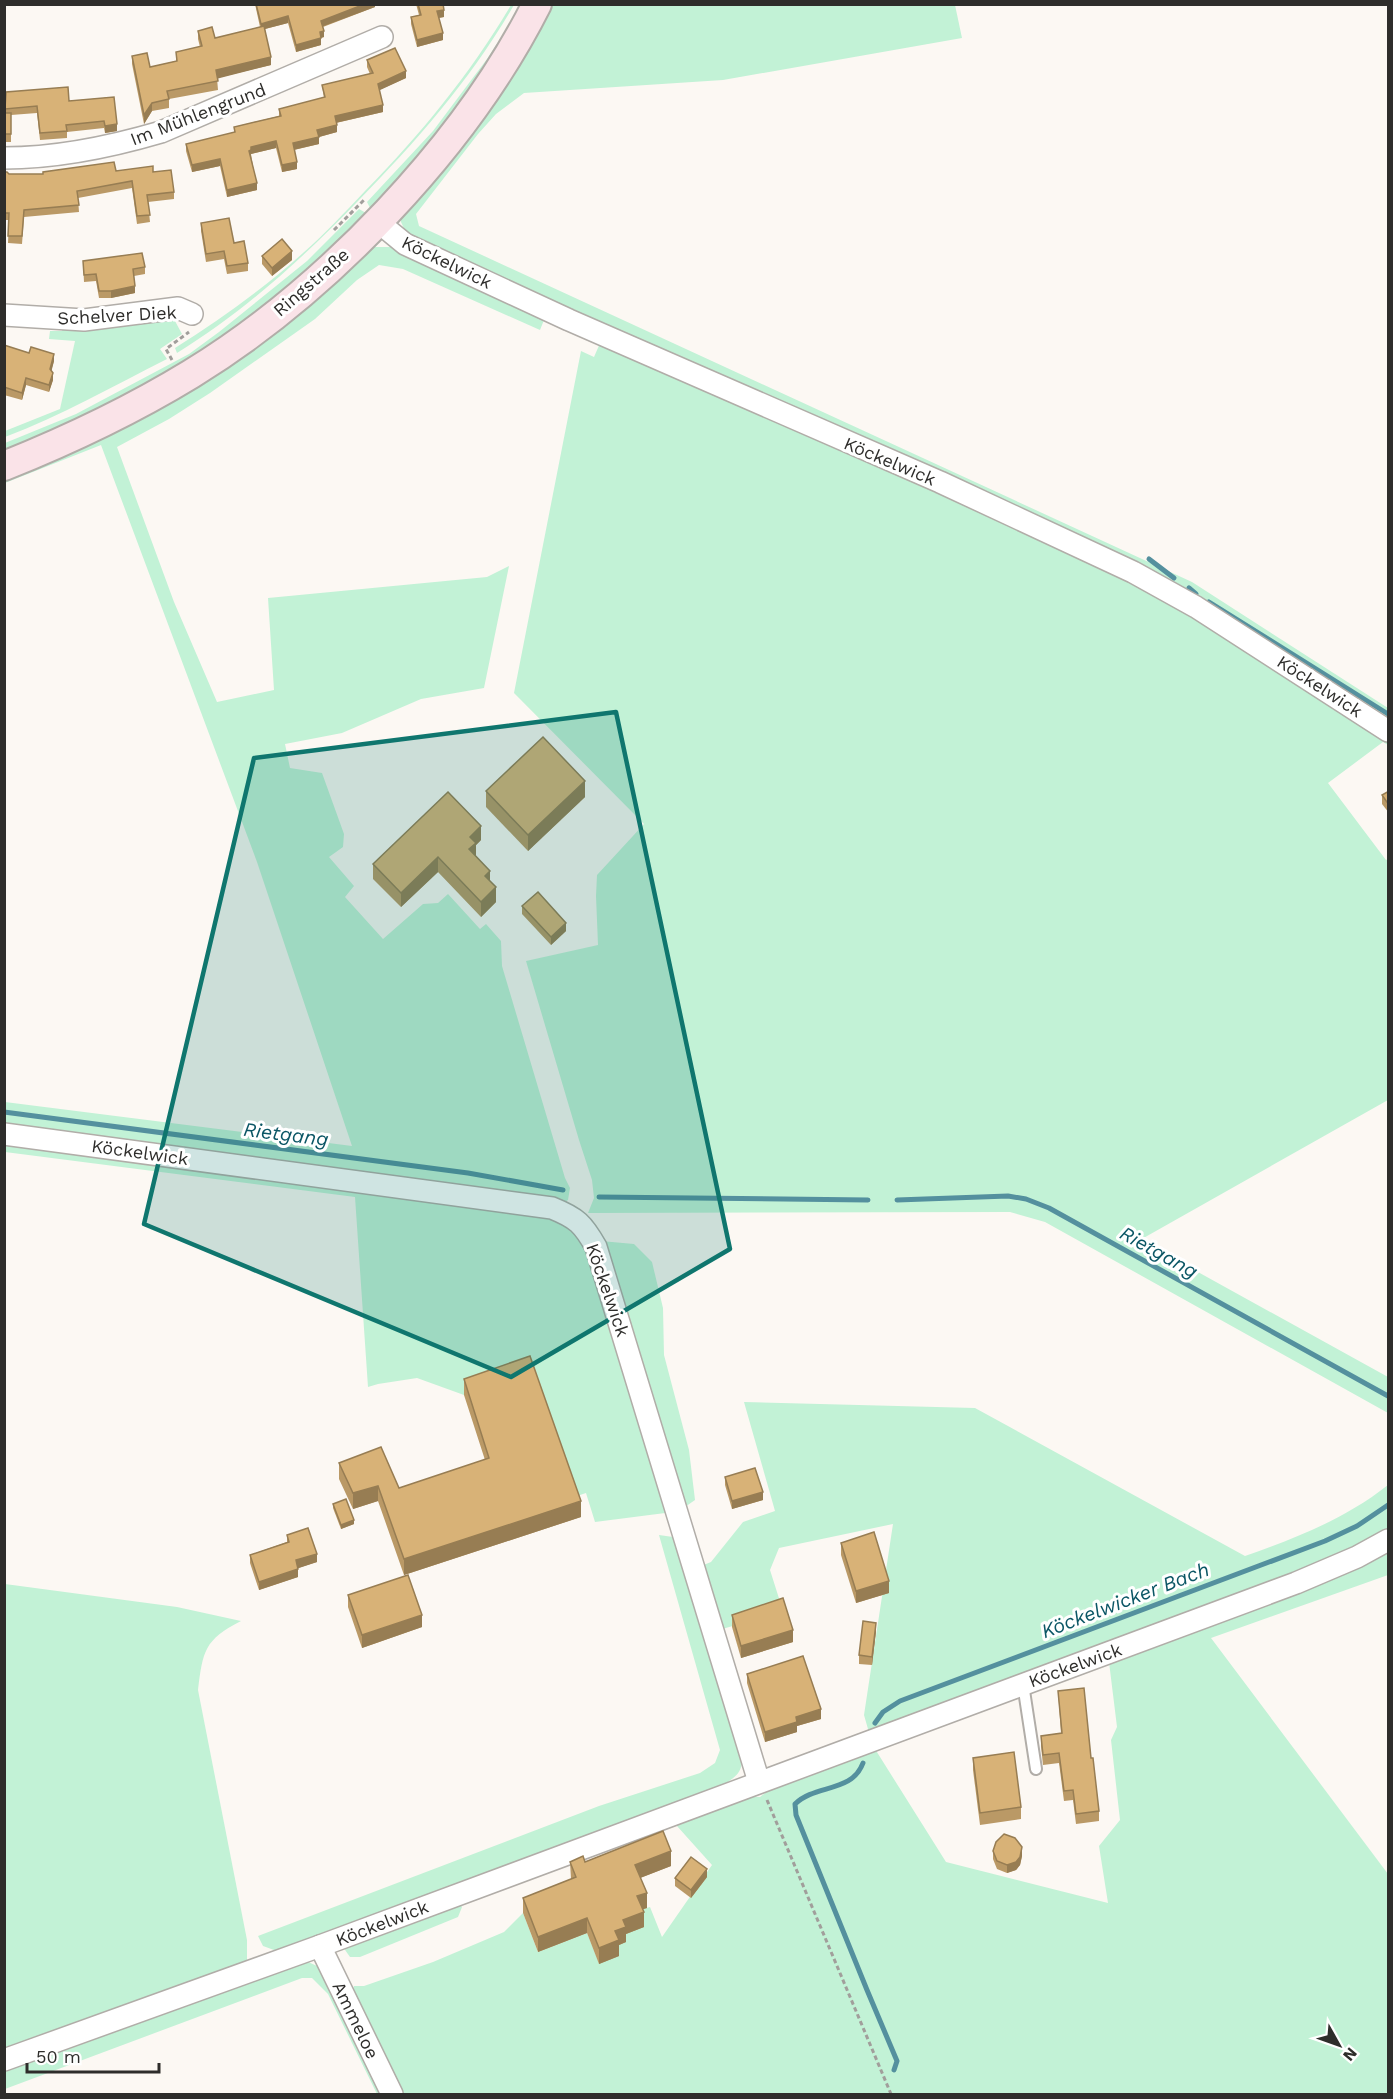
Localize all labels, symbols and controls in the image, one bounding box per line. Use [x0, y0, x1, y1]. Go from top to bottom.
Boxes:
street label: Im Mühlengrund [127, 78, 269, 150]
street label: Köckelwick [399, 231, 495, 293]
street label: Ringstraße [269, 244, 353, 320]
street label: Schelver Diek [57, 301, 177, 329]
street label: Köckelwick [841, 432, 939, 490]
street label: Köckelwick [1273, 651, 1367, 721]
water label: Rietgang [242, 1117, 330, 1151]
street label: Köckelwick [90, 1135, 190, 1169]
water label: Rietgang [1116, 1221, 1202, 1283]
street label: Köckelwick [582, 1240, 634, 1340]
water label: Köckelwicker Bach [1038, 1557, 1212, 1643]
street label: Köckelwick [1026, 1638, 1124, 1692]
street label: Köckelwick [333, 1896, 431, 1950]
street label: Ammeloe [328, 1978, 384, 2062]
north arrow [1309, 2015, 1369, 2075]
scale bar [27, 2036, 159, 2074]
text: N [1339, 2044, 1361, 2065]
text: 50 m [36, 2046, 81, 2067]

